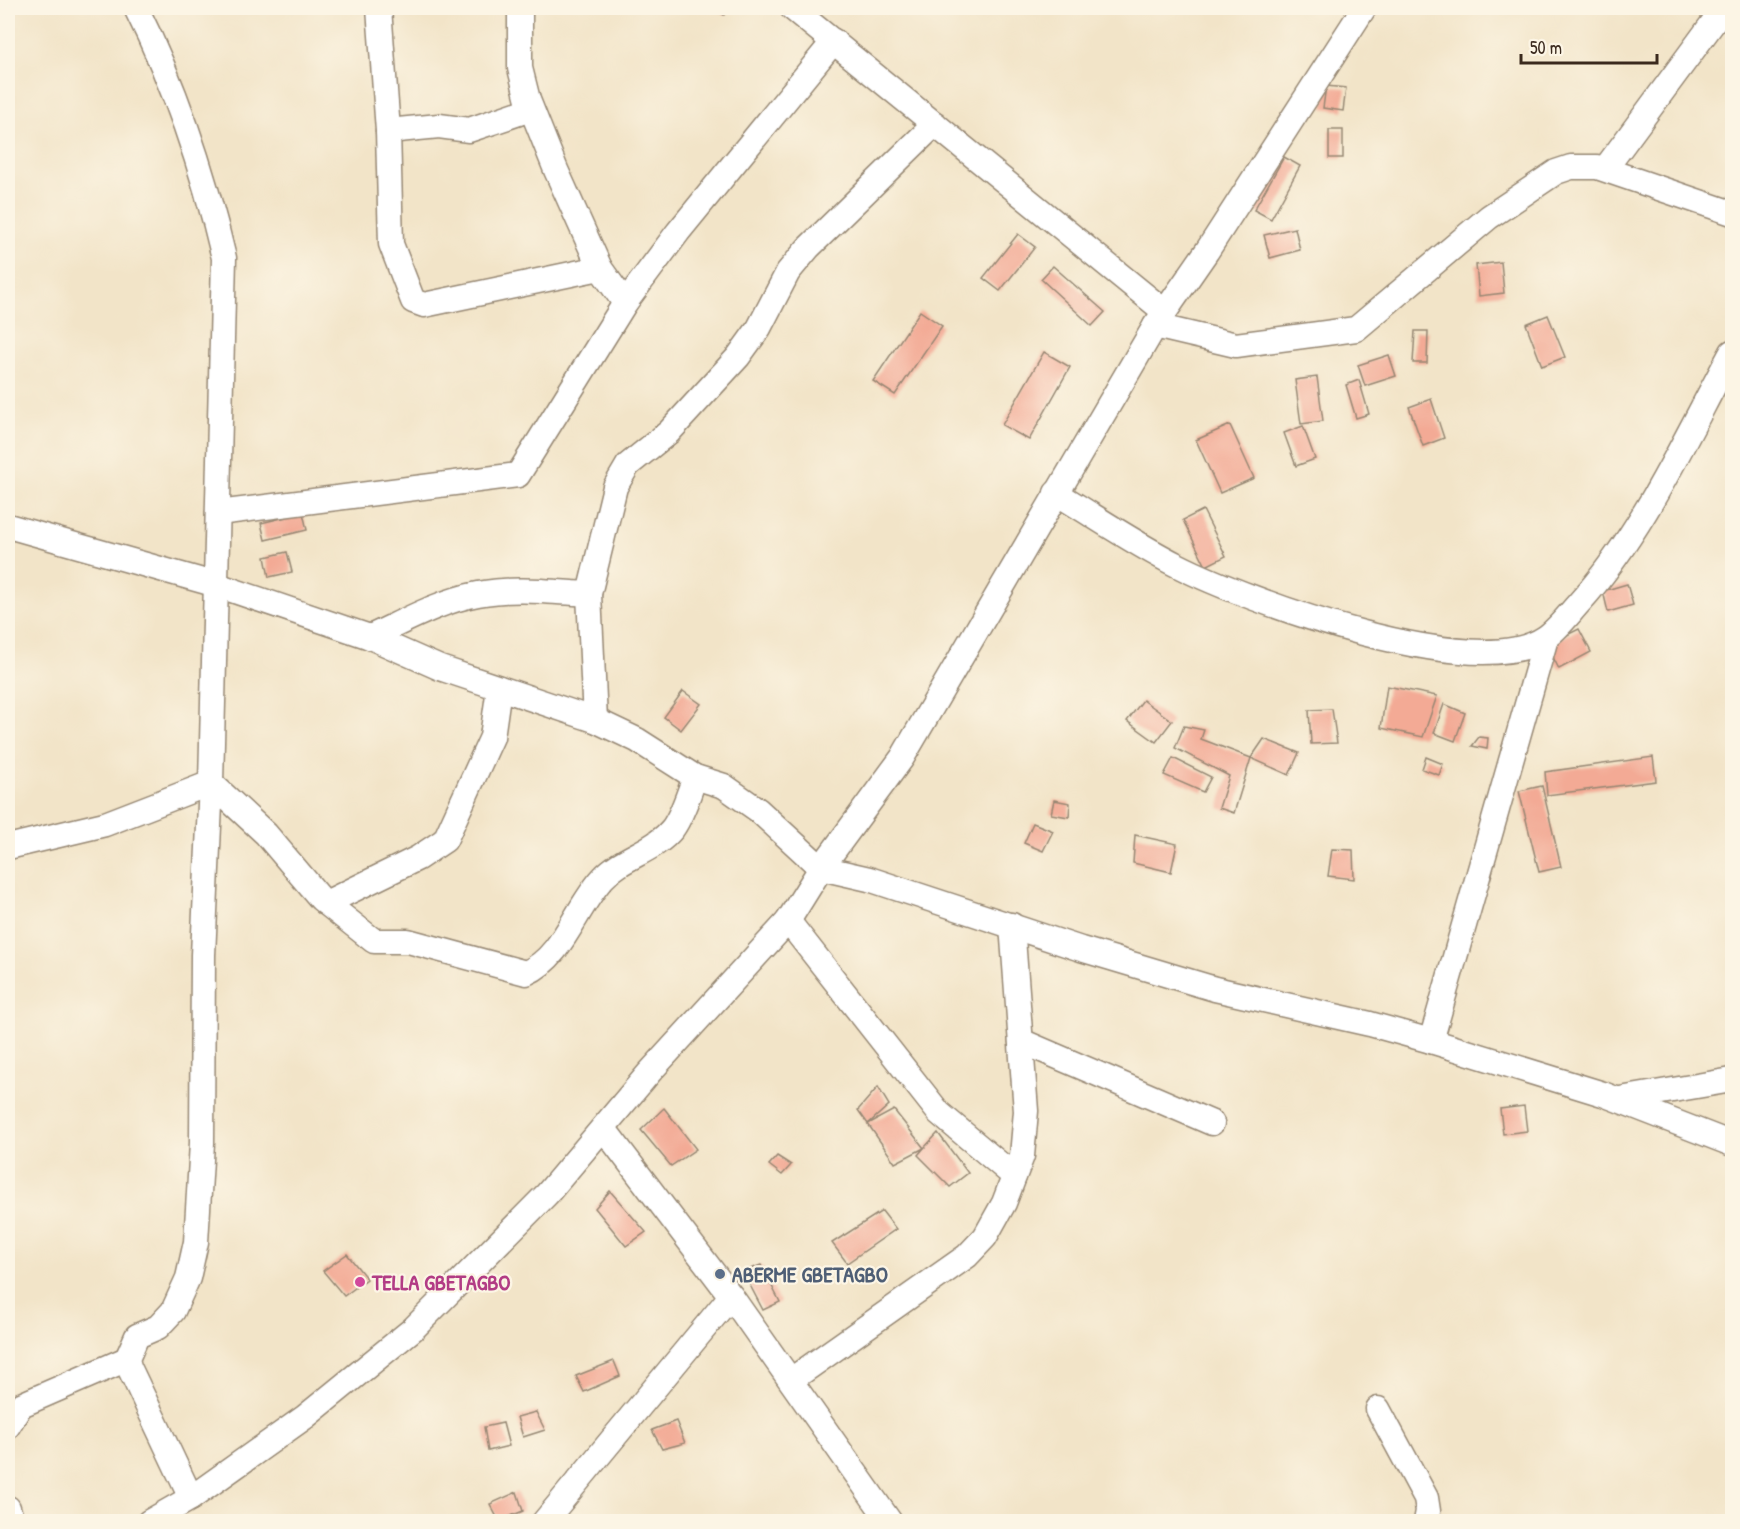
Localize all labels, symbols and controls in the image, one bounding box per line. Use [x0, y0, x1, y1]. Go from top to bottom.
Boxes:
scale bar [1521, 27, 1658, 65]
text: 50 m [1530, 35, 1562, 60]
place label: ABERME GBETAGBO [732, 1259, 888, 1289]
place label: TELLA GBETAGBO [371, 1267, 511, 1297]
marker: ABERME GBETAGBO [713, 1267, 727, 1281]
marker: TELLA GBETAGBO [353, 1275, 367, 1289]

